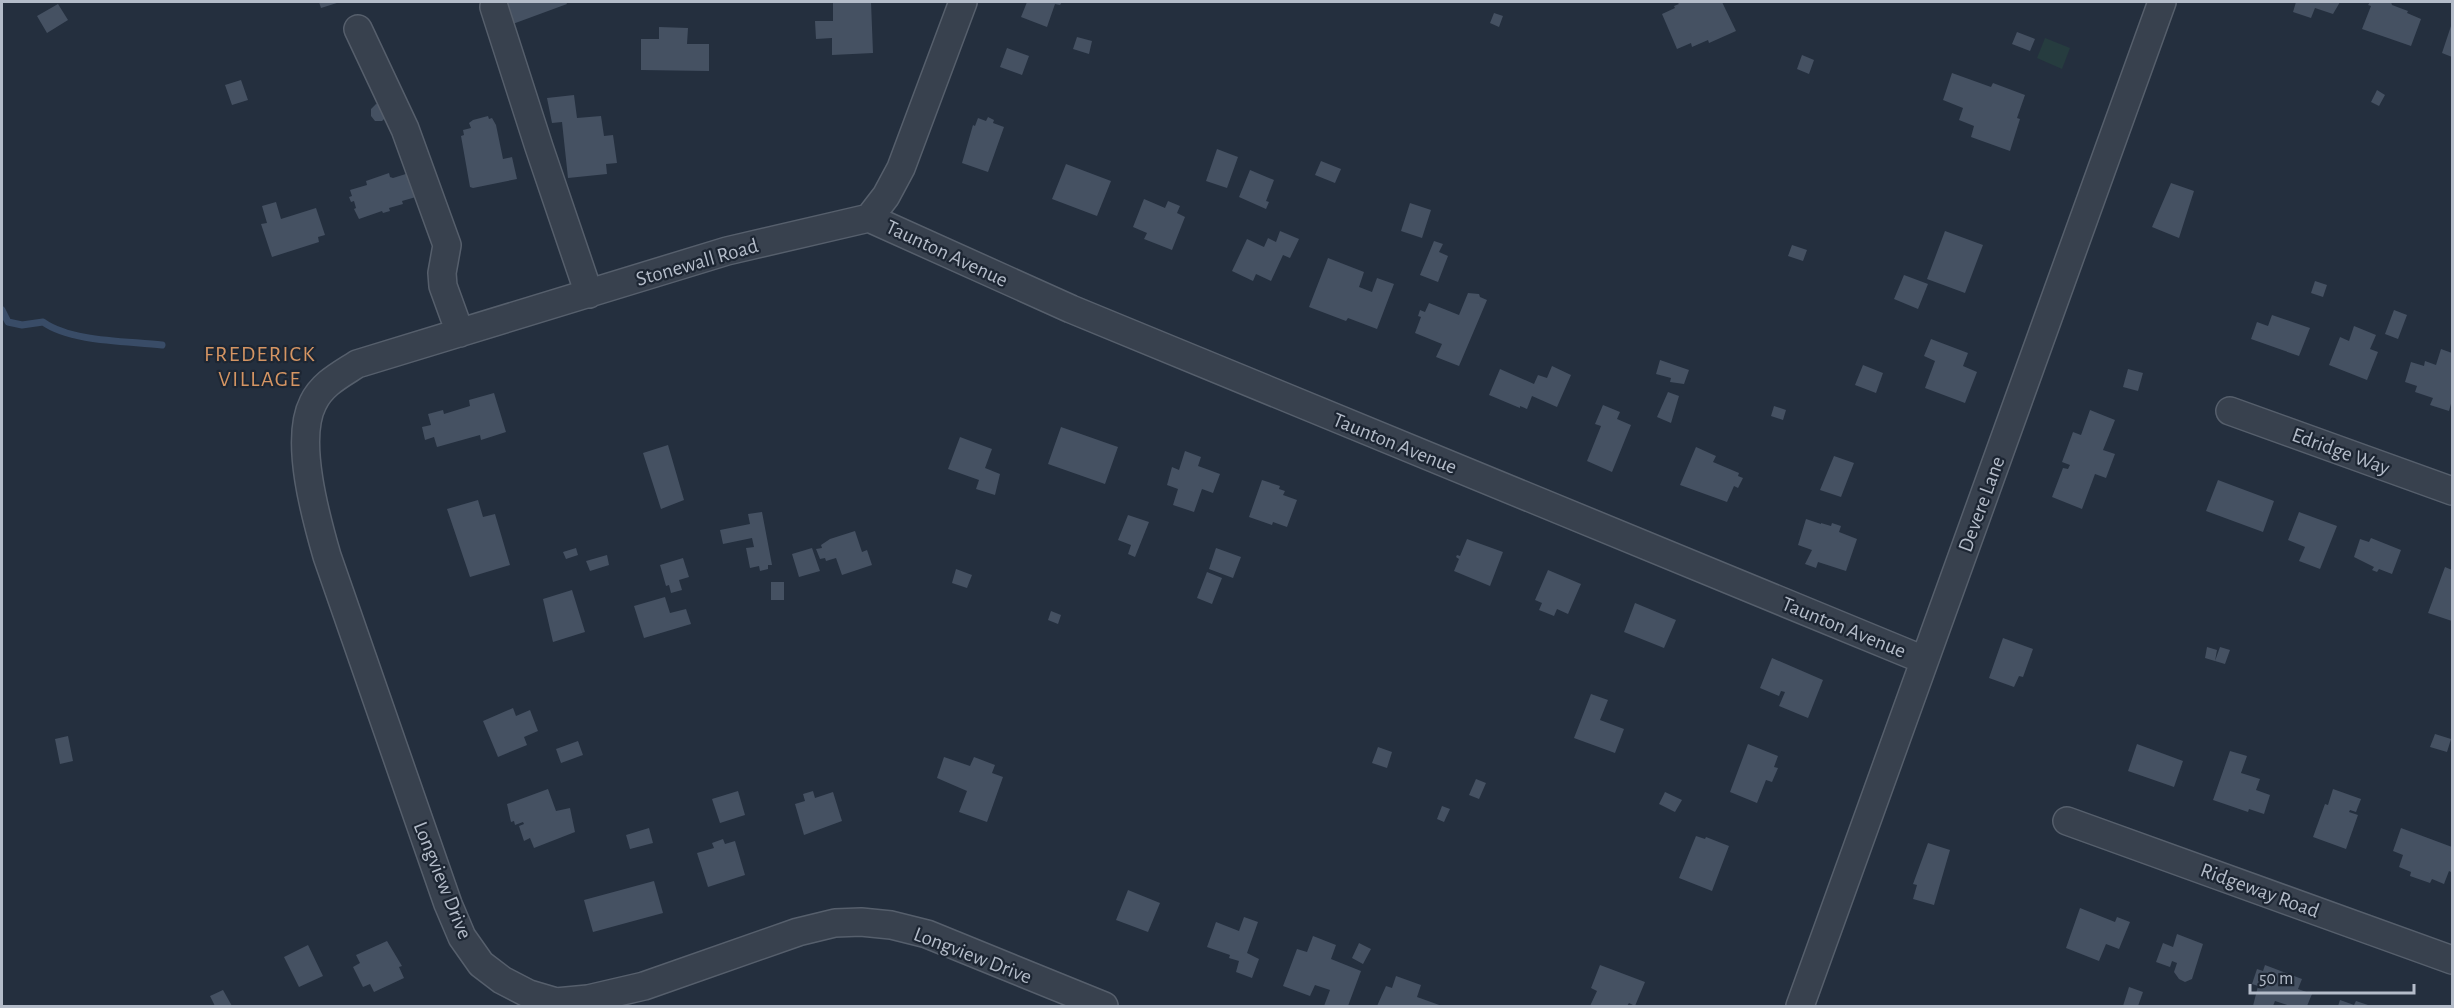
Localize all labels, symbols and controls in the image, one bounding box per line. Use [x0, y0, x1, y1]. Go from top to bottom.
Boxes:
street label: Taunton Avenue [883, 216, 1011, 291]
street label: Stonewall Road [634, 235, 761, 290]
district label: FREDERICK VILLAGE [204, 343, 316, 390]
street label: Taunton Avenue [1330, 409, 1460, 478]
street label: Edridge Way [2289, 424, 2393, 479]
street label: Devere Lane [1954, 454, 2008, 555]
street label: Taunton Avenue [1779, 593, 1909, 662]
street label: Longview Drive [409, 819, 476, 942]
street label: Ridgeway Road [2198, 859, 2322, 922]
street label: Longview Drive [911, 923, 1035, 988]
scale bar [2250, 957, 2414, 995]
text: 50 m [2259, 970, 2293, 988]

